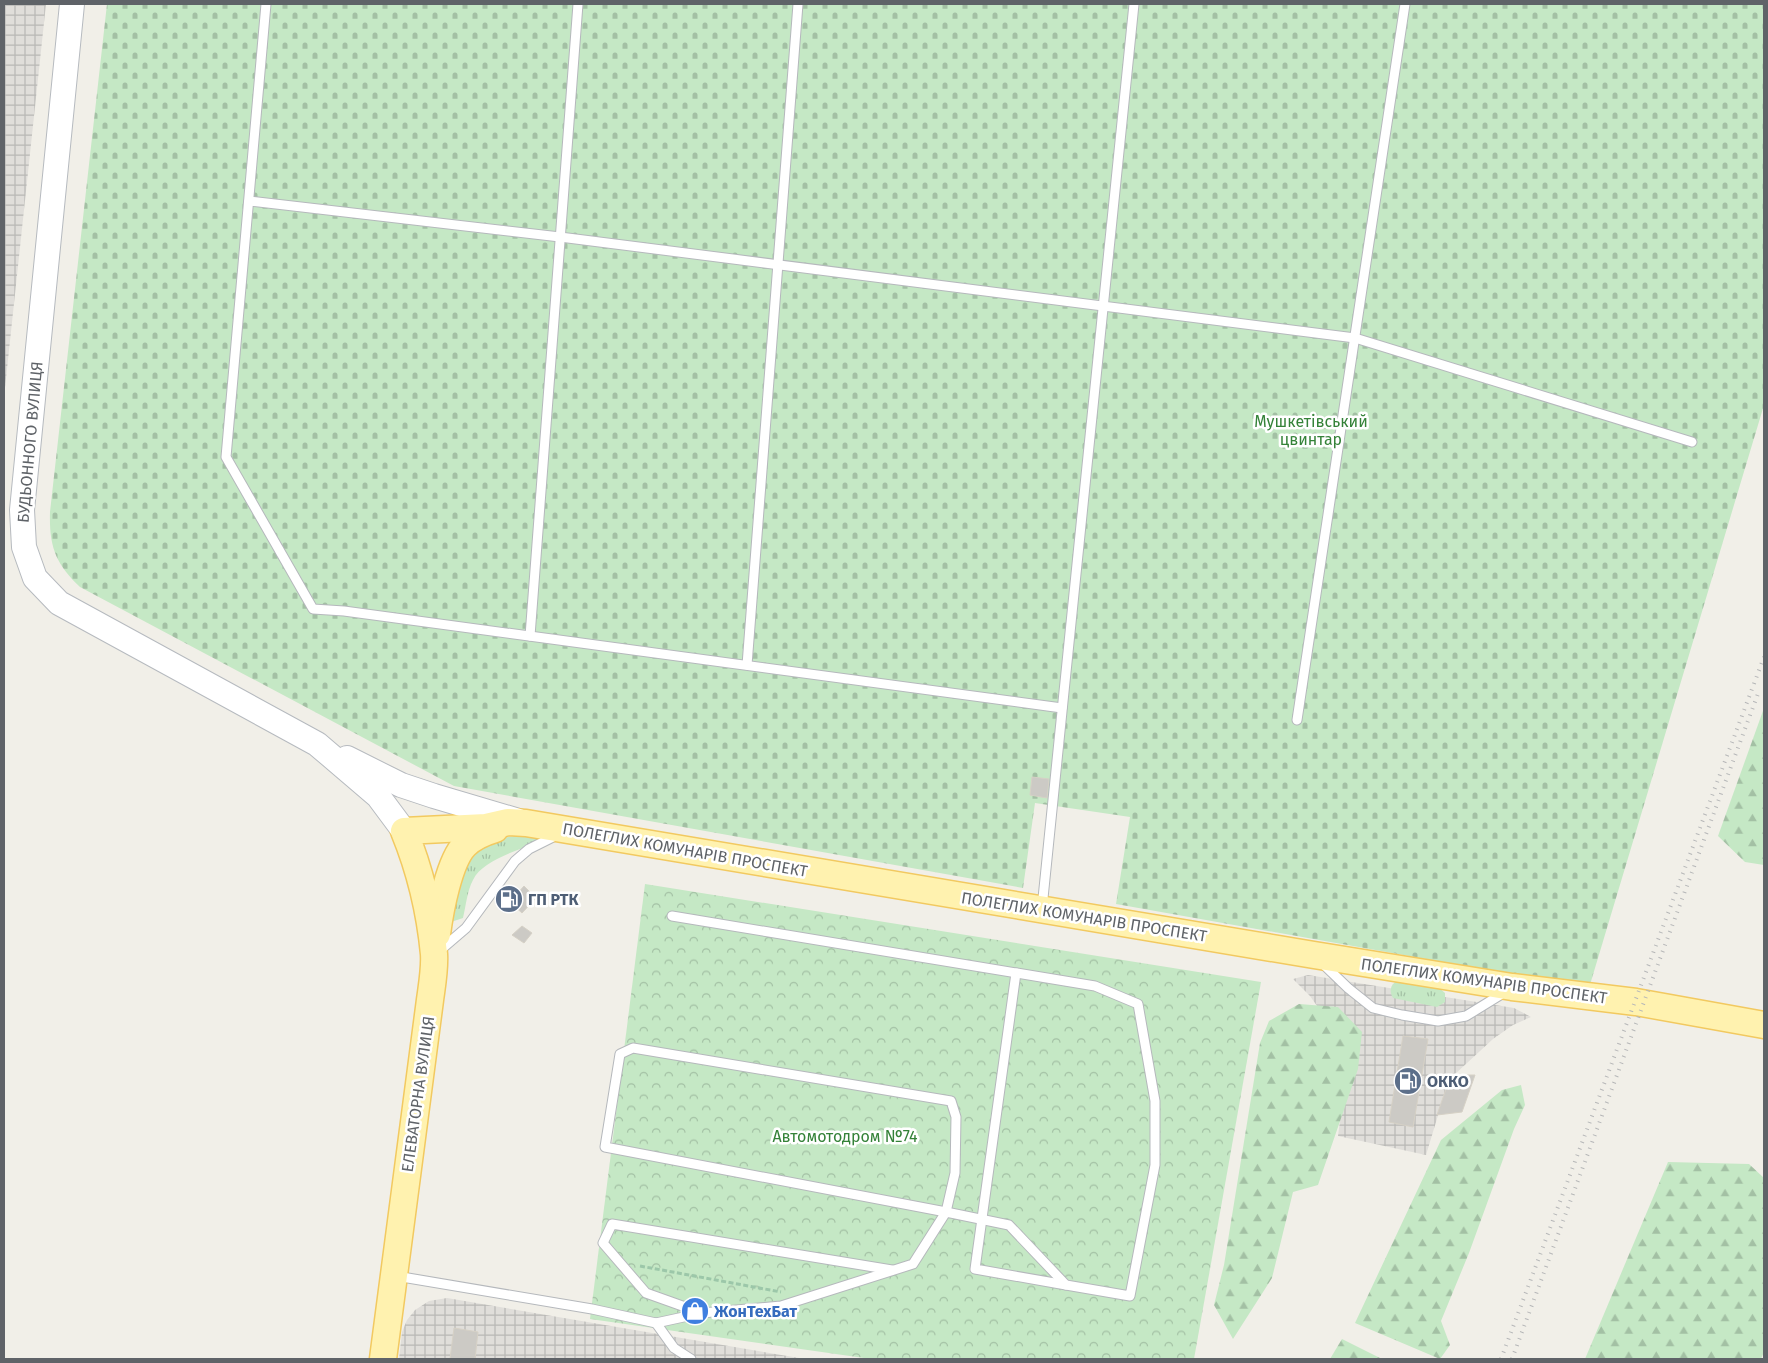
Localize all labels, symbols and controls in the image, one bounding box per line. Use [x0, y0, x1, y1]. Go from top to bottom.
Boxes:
street label: БУДЬОННОГО ВУЛИЦЯ [13, 360, 47, 524]
park label: Мушкетівський цвинтар [1254, 412, 1368, 449]
street label: ПОЛЕГЛИХ КОМУНАРІВ ПРОСПЕКТ [561, 819, 810, 881]
fuel station icon: ГП РТК [494, 884, 524, 914]
street label: ПОЛЕГЛИХ КОМУНАРІВ ПРОСПЕКТ [960, 888, 1209, 946]
place label: ГП РТК [528, 890, 579, 909]
street label: ПОЛЕГЛИХ КОМУНАРІВ ПРОСПЕКТ [1360, 954, 1609, 1008]
street label: ЕЛЕВАТОРНА ВУЛИЦЯ [398, 1015, 438, 1173]
fuel station icon: ОККО [1393, 1066, 1423, 1096]
place label: ОККО [1427, 1072, 1469, 1091]
park label: Автомотодром №74 [772, 1127, 918, 1146]
shop icon: ЖонТехБат [680, 1296, 710, 1326]
place label: ЖонТехБат [713, 1302, 797, 1321]

